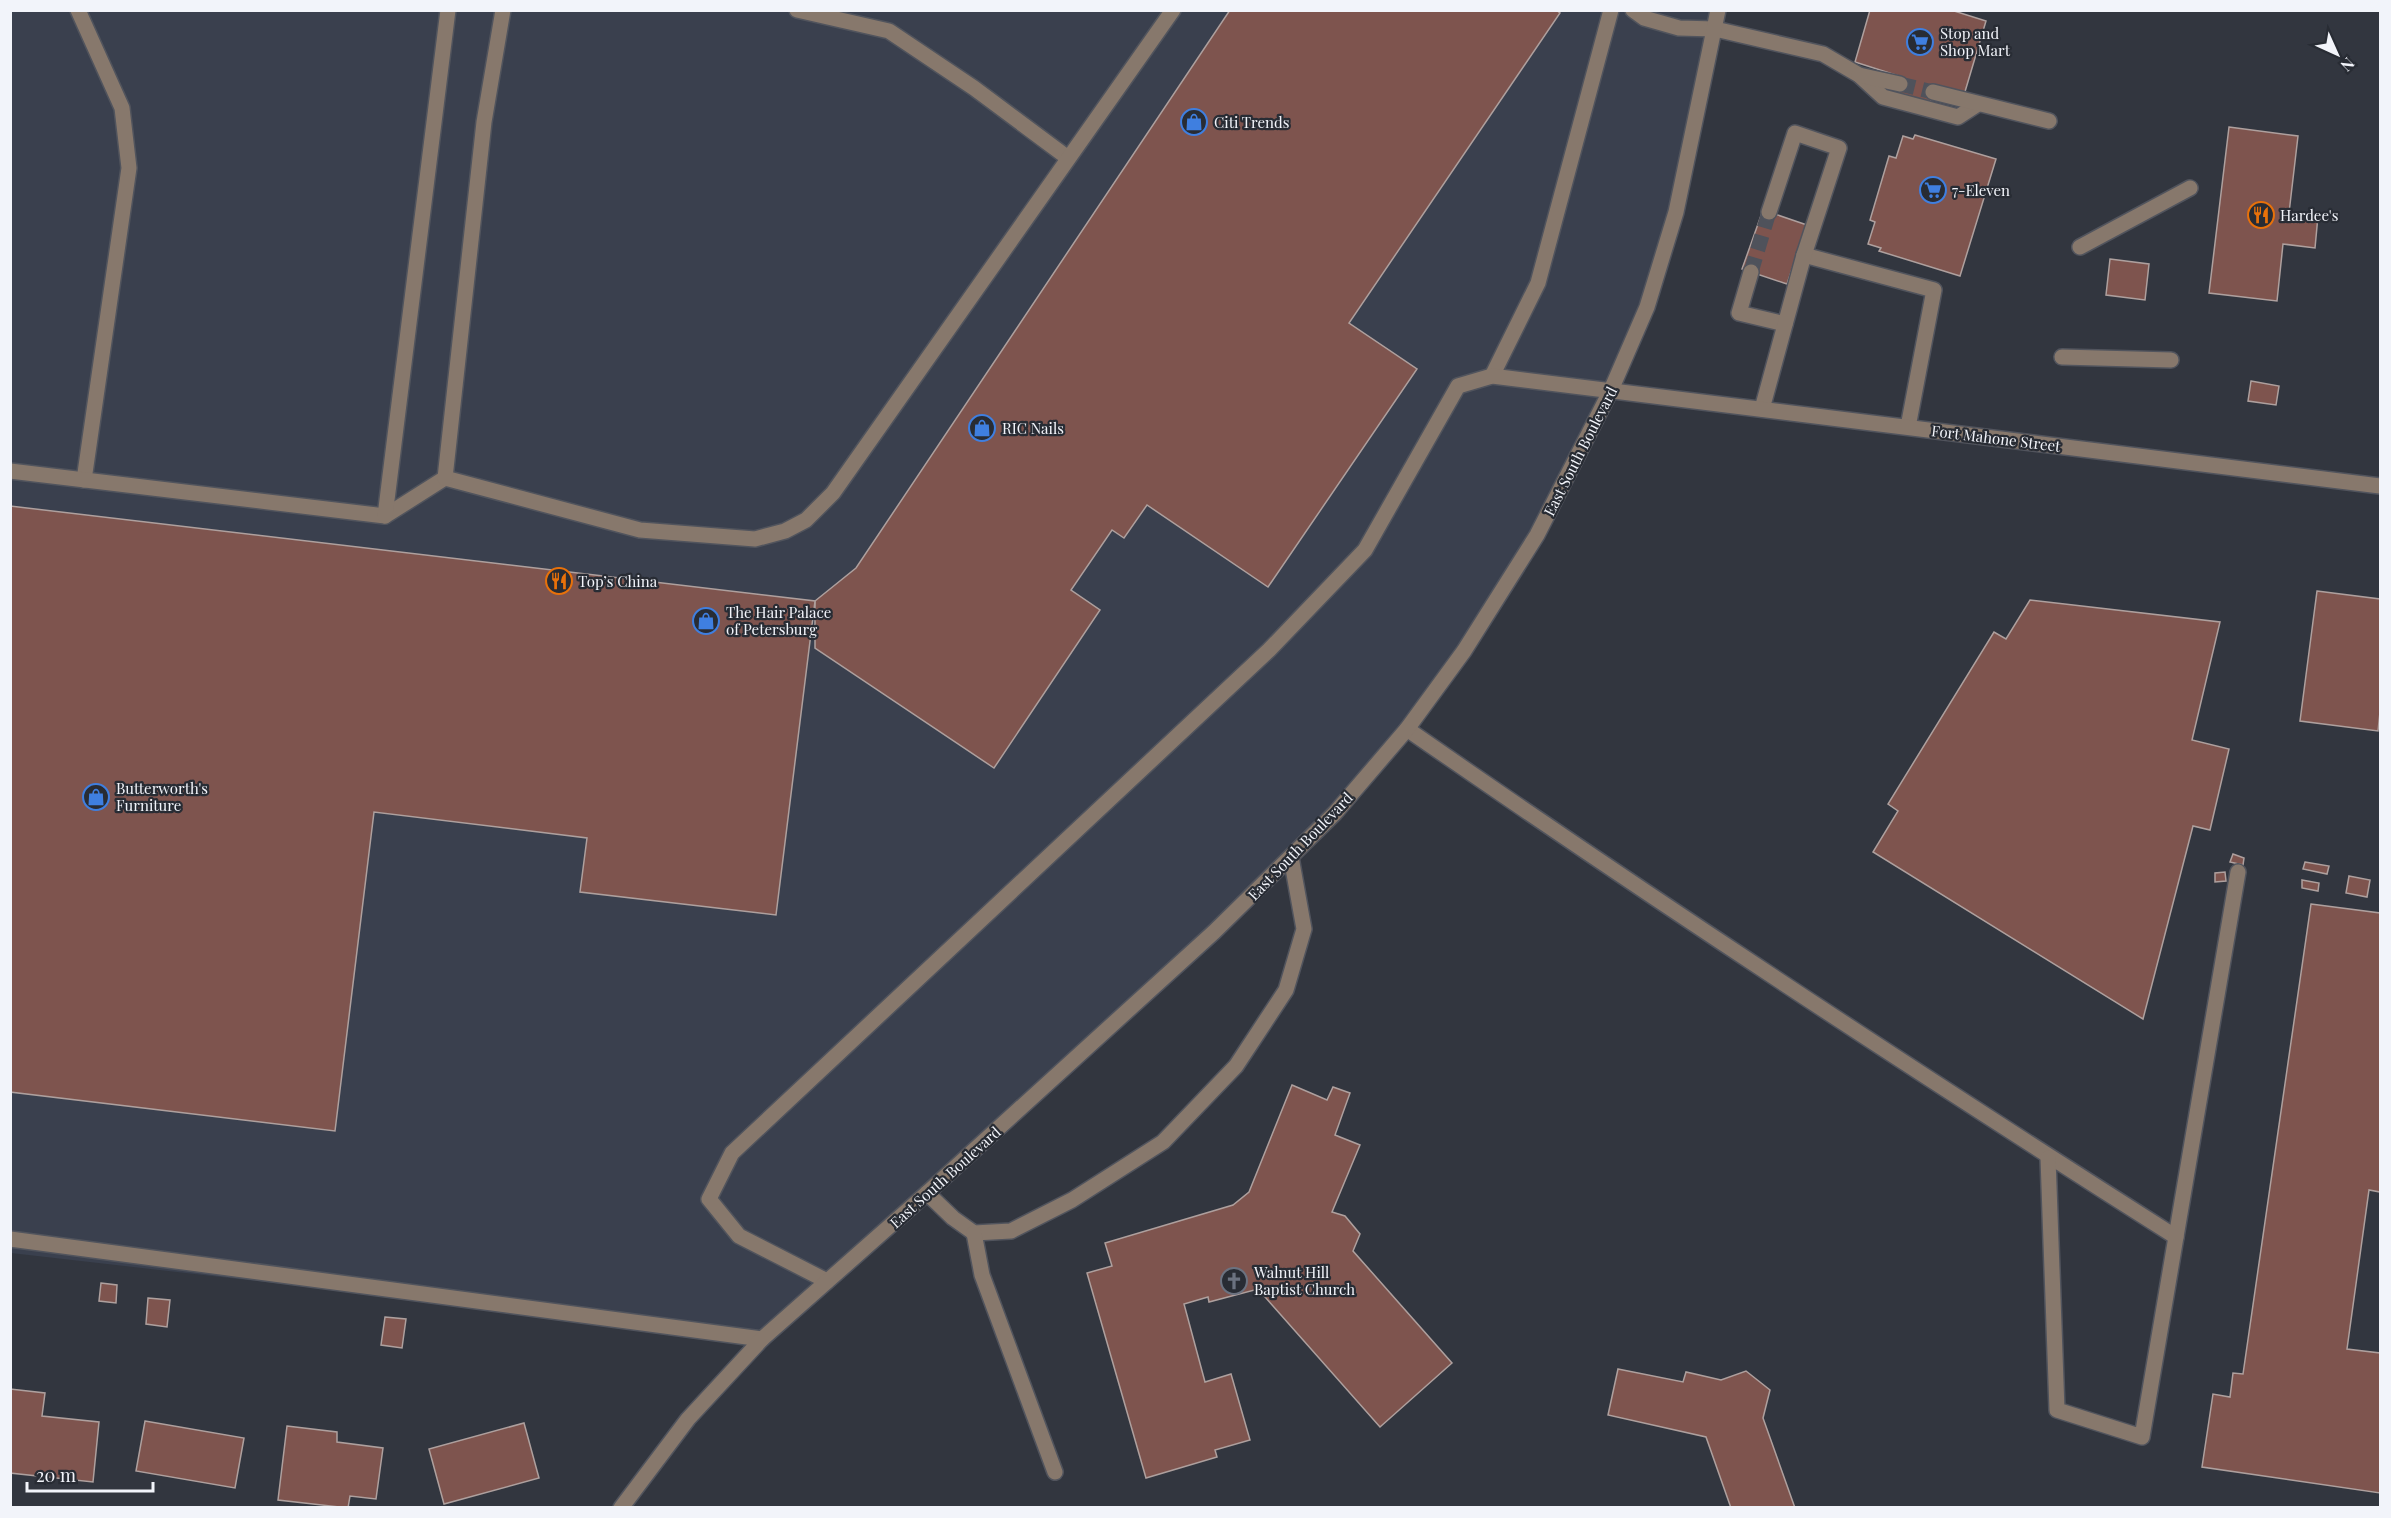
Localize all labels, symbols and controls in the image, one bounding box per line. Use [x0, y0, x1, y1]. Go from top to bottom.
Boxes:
place label: Stop and Shop Mart [1940, 23, 2011, 60]
north arrow [2307, 24, 2367, 84]
supermarket icon: Stop and Shop Mart [1905, 27, 1935, 57]
text: N [2336, 53, 2359, 77]
shop icon: Citi Trends [1179, 107, 1209, 137]
place label: Citi Trends [1214, 112, 1289, 132]
supermarket icon: 7-Eleven [1918, 175, 1948, 205]
place label: 7-Eleven [1952, 180, 2010, 200]
restaurant icon: Hardee's [2246, 200, 2276, 230]
place label: Hardee's [2280, 205, 2338, 225]
street label: East South Boulevard [1539, 383, 1621, 519]
shop icon: RIC Nails [967, 413, 997, 443]
place label: RIC Nails [1002, 418, 1064, 438]
street label: Fort Mahone Street [1930, 420, 2062, 456]
restaurant icon: Top’s China [544, 566, 574, 596]
place label: Top’s China [578, 571, 658, 591]
place label: The Hair Palace of Petersburg [726, 602, 831, 639]
shop icon: The Hair Palace of Petersburg [691, 606, 721, 636]
place label: Butterworth's Furniture [116, 778, 208, 815]
shop icon: Butterworth's Furniture [81, 782, 111, 812]
street label: East South Boulevard [1243, 788, 1357, 904]
street label: East South Boulevard [885, 1122, 1005, 1232]
place label: Walnut Hill Baptist Church [1253, 1262, 1355, 1299]
church icon: Walnut Hill Baptist Church [1219, 1266, 1249, 1296]
scale bar [27, 1455, 153, 1493]
text: 20 m [36, 1463, 76, 1487]

